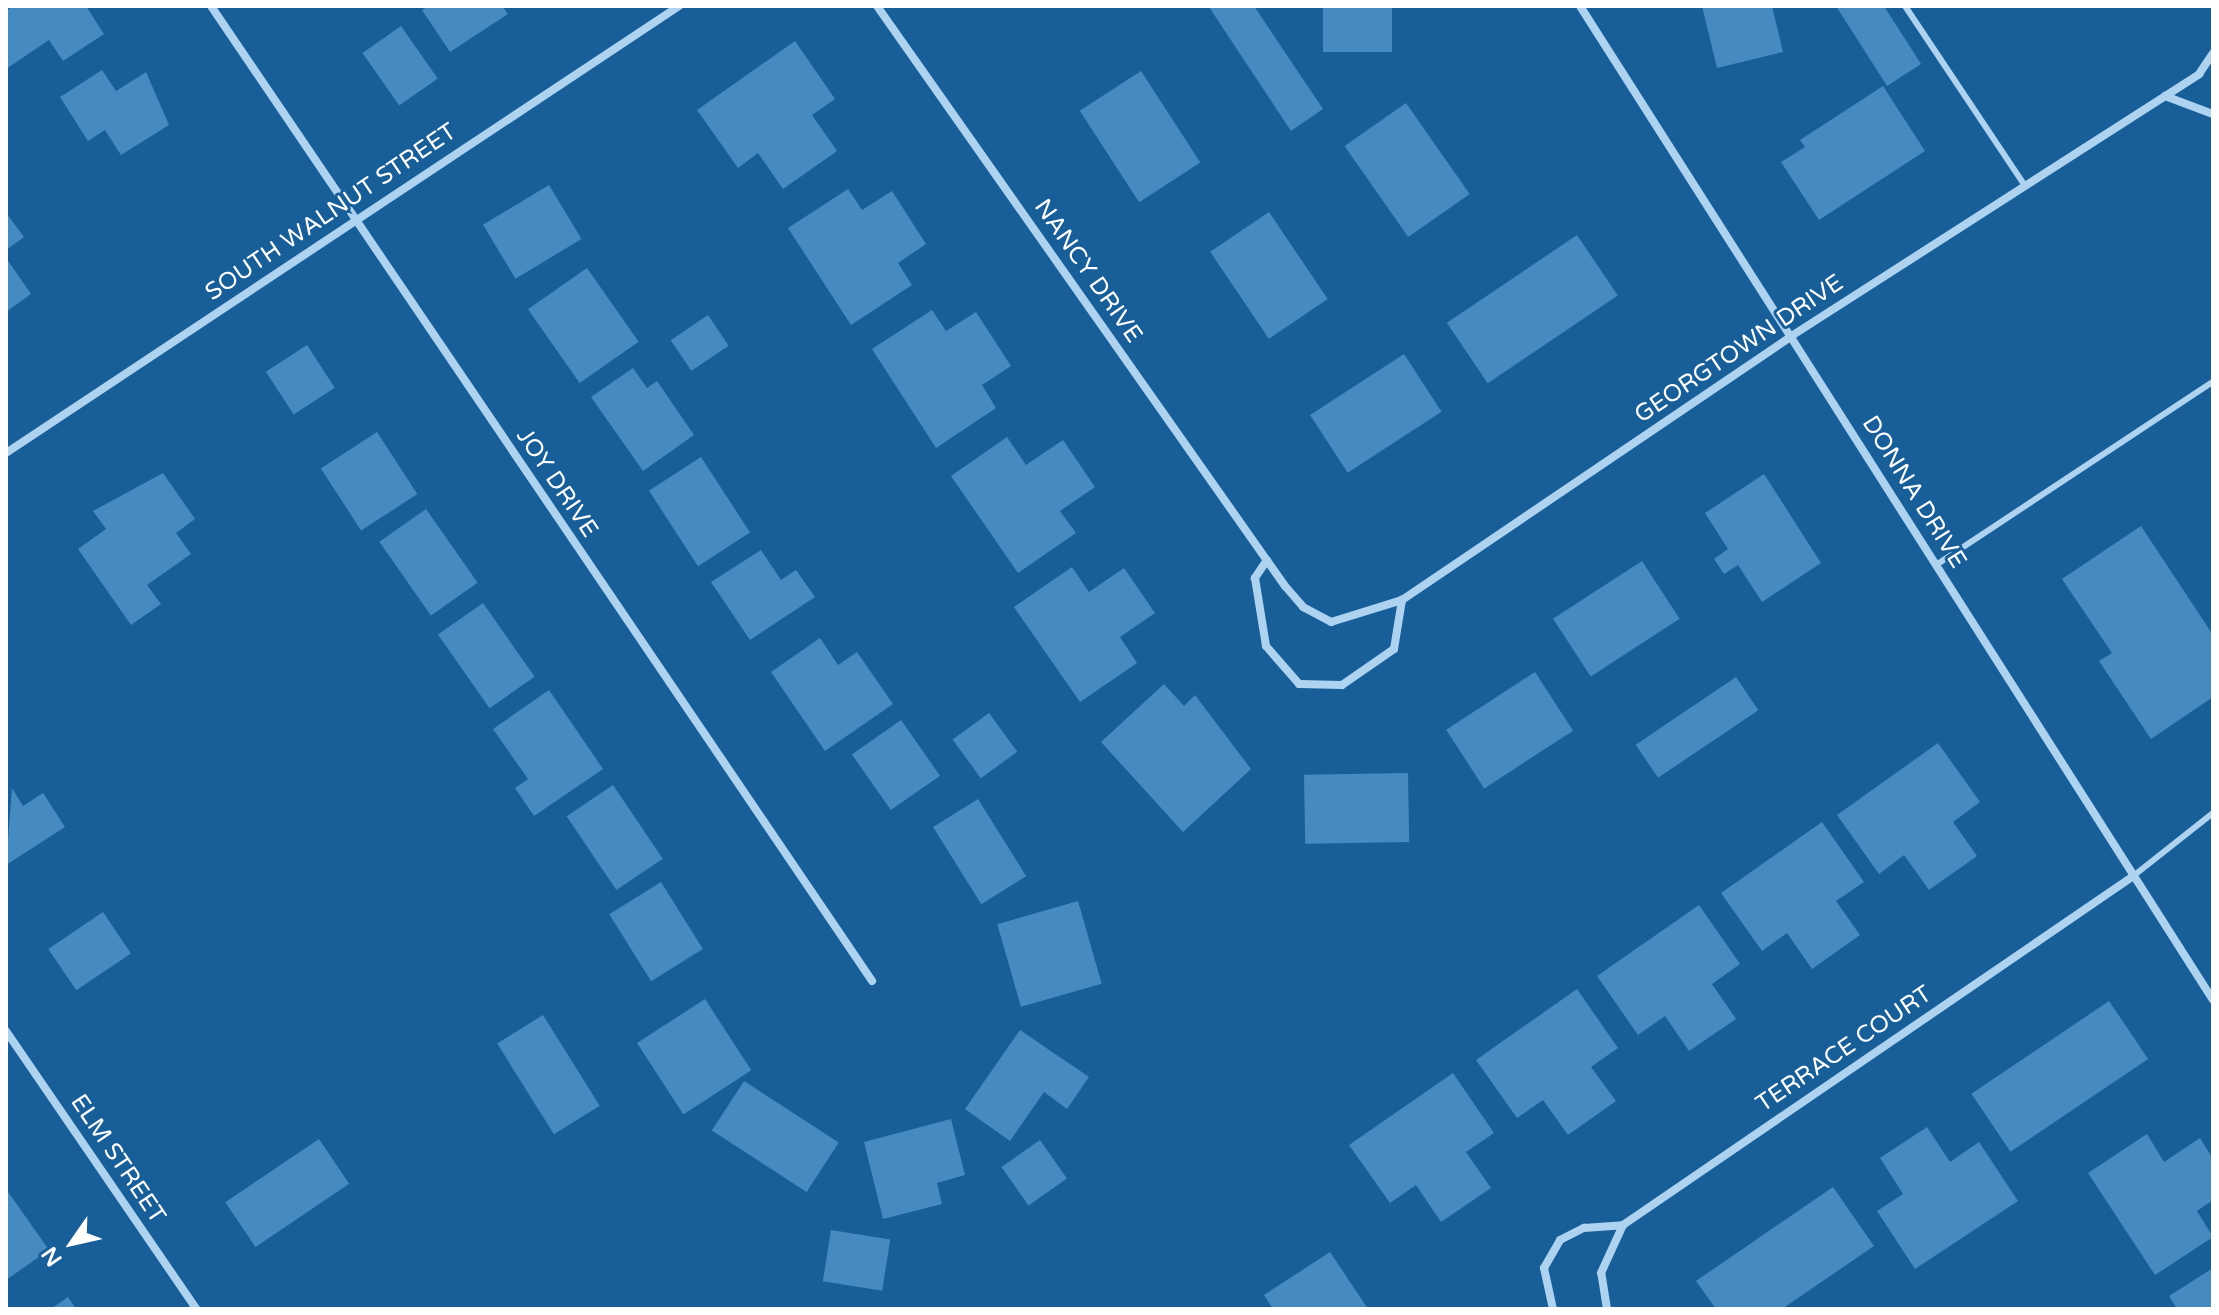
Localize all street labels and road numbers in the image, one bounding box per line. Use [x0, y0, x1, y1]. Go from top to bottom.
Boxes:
street label: SOUTH WALNUT STREET [200, 117, 462, 307]
street label: NANCY DRIVE [1028, 194, 1148, 348]
street label: GEORGTOWN DRIVE [1629, 268, 1849, 430]
street label: DONNA DRIVE [1856, 411, 1972, 573]
street label: JOY DRIVE [510, 423, 604, 543]
street label: TERRACE COURT [1751, 980, 1937, 1118]
street label: ELM STREET [64, 1089, 172, 1229]

